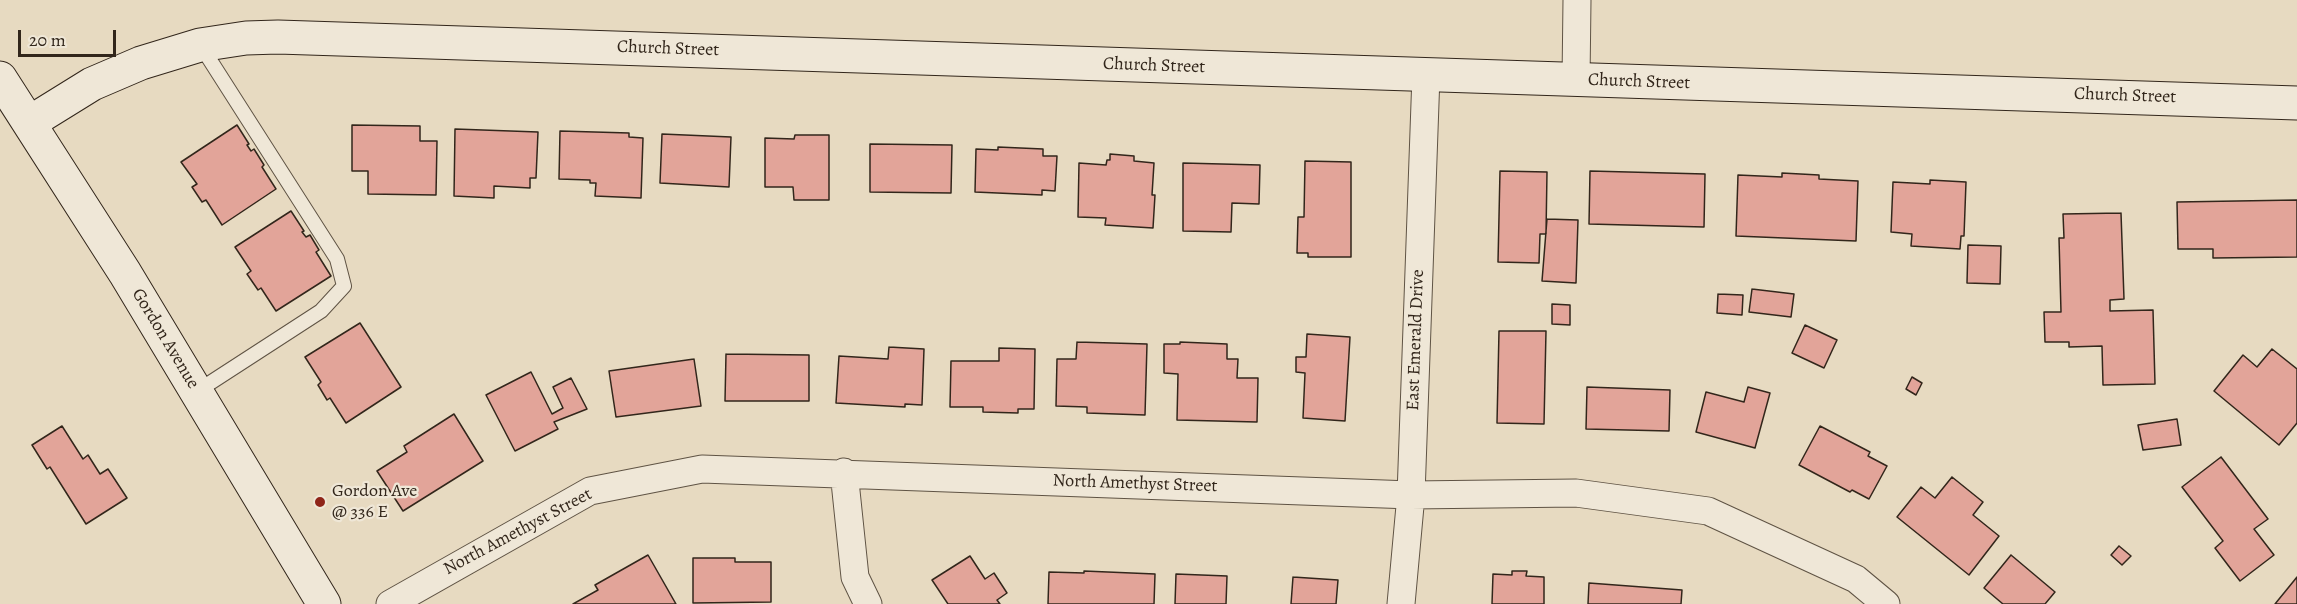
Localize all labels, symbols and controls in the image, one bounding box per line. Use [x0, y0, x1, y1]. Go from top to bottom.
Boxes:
scale bar [21, 18, 118, 56]
text: 20 m [29, 28, 66, 52]
street label: Church Street [616, 36, 720, 62]
street label: Church Street [1102, 53, 1206, 79]
street label: Church Street [1587, 69, 1691, 95]
street label: Church Street [2073, 83, 2177, 109]
street label: East Emerald Drive [1403, 269, 1429, 411]
street label: Gordon Avenue [127, 285, 203, 393]
street label: North Amethyst Street [1052, 470, 1218, 498]
place label: Gordon Ave @ 336 E [332, 481, 417, 524]
street label: North Amethyst Street [440, 484, 596, 580]
marker: Gordon Ave @ 336 E [313, 495, 327, 509]

